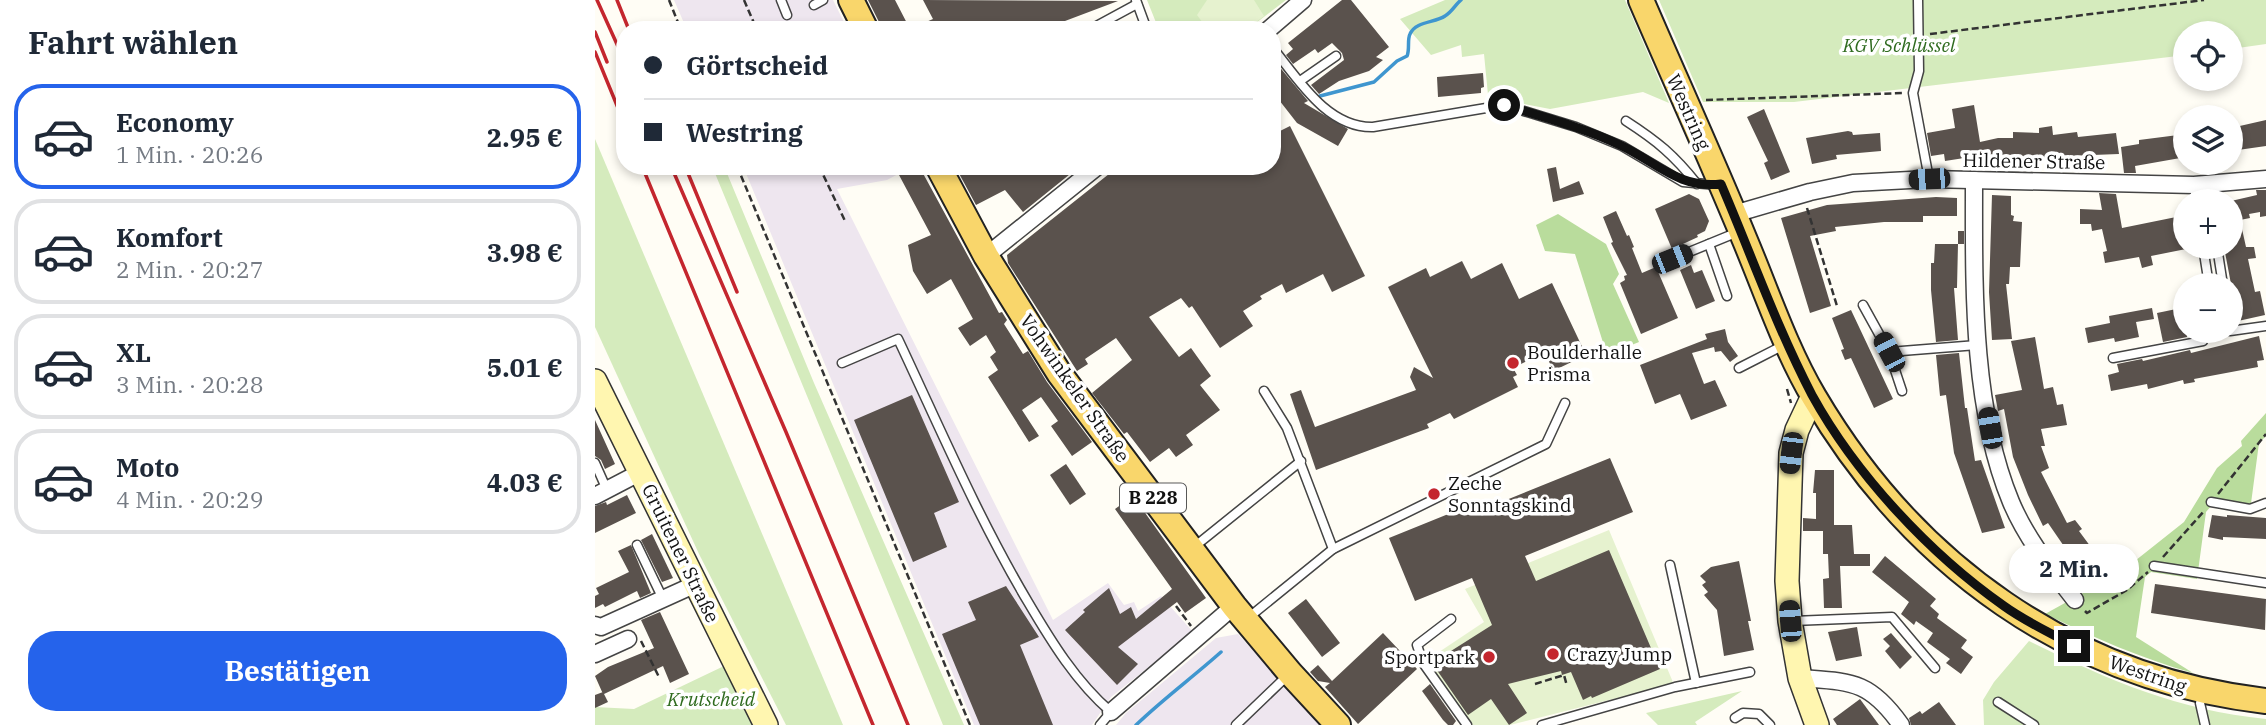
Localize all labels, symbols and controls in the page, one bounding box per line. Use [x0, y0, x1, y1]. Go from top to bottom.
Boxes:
text: Fahrt wählen [28, 21, 238, 63]
map controls [2173, 21, 2243, 343]
button: locate [2173, 21, 2243, 91]
park label: KGV Schlüssel [1842, 33, 1956, 57]
text: Görtscheid [686, 48, 828, 82]
street label: Westring [1662, 70, 1717, 154]
route start [1488, 89, 1520, 121]
icon: car [32, 105, 95, 168]
text: Economy [116, 105, 234, 139]
button: layers [2173, 105, 2243, 175]
text: Westring [686, 115, 803, 149]
text: 2.95 € [487, 120, 563, 154]
text: 1 Min. · 20:26 [116, 139, 263, 169]
street label: Hildener Straße [1963, 148, 2105, 174]
car [1908, 167, 1951, 191]
button: + [2173, 189, 2243, 259]
icon: car [32, 220, 95, 283]
text: Komfort [116, 220, 223, 254]
text: 3.98 € [487, 235, 563, 269]
car [1649, 241, 1696, 277]
text: 2 Min. · 20:27 [116, 254, 263, 284]
button: − [2173, 273, 2243, 343]
street label: Vohwinkeler Straße [1015, 309, 1135, 467]
car [1870, 329, 1909, 375]
icon: car [32, 335, 95, 398]
text: XL [116, 335, 151, 369]
place label: Boulderhalle Prisma [1527, 340, 1642, 386]
text: 5.01 € [487, 350, 563, 384]
marker: Boulderhalle Prisma [1505, 355, 1521, 371]
text: 3 Min. · 20:28 [116, 369, 263, 399]
car [1977, 405, 2004, 451]
car [1779, 431, 1804, 475]
icon: car [32, 450, 95, 513]
text: Moto [116, 450, 179, 484]
text: 4.03 € [487, 465, 563, 499]
place label: Zeche Sonntagskind [1448, 471, 1572, 517]
street label: Gruitener Straße [637, 480, 725, 626]
text: 4 Min. · 20:29 [116, 484, 263, 514]
road number: B 228 [1120, 484, 1186, 512]
marker: Zeche Sonntagskind [1426, 486, 1442, 502]
callout: 2 Min. [2009, 544, 2139, 594]
text: 2 Min. [2039, 553, 2109, 583]
car [1779, 599, 1802, 643]
route end [2058, 630, 2090, 662]
button: Bestätigen [28, 631, 567, 711]
place label: Crazy Jump [1567, 642, 1672, 666]
place label: Sportpark [1384, 645, 1475, 669]
marker: Crazy Jump [1545, 646, 1561, 662]
marker: Sportpark [1481, 649, 1497, 665]
street label: Westring [2106, 650, 2191, 699]
park label: Krutscheid [666, 687, 756, 711]

